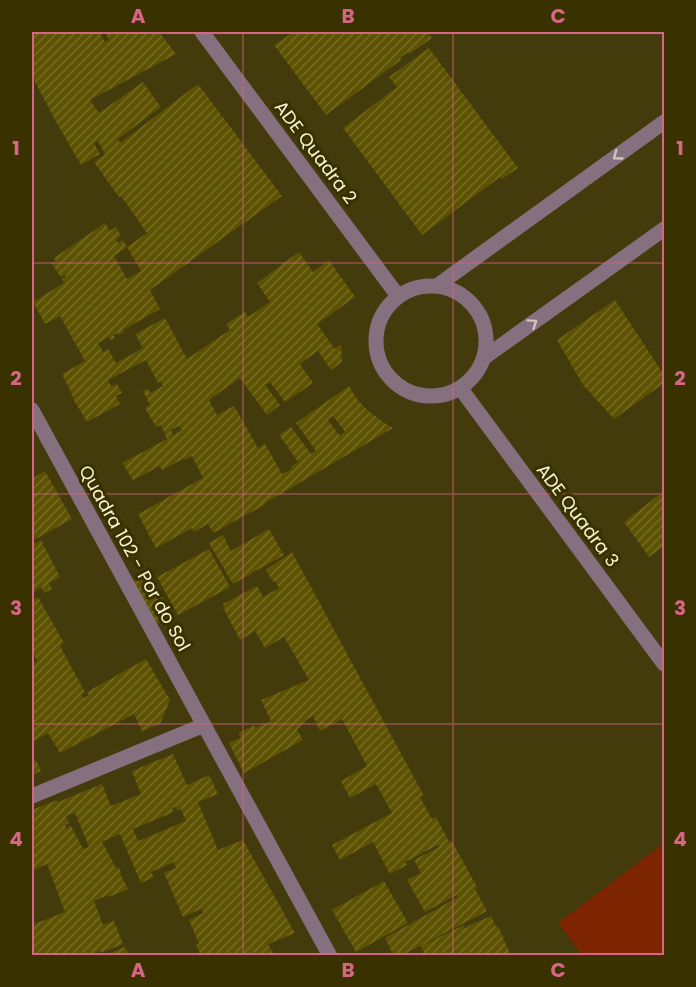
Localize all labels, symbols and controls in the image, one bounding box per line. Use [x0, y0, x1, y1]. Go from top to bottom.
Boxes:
text: A [131, 2, 146, 30]
text: B [341, 2, 355, 30]
text: C [550, 2, 566, 30]
street label: ADE Quadra 2 [269, 95, 363, 209]
text: 1 [12, 134, 20, 162]
text: 1 [676, 134, 684, 162]
one-way arrow [613, 149, 624, 160]
one-way arrow [526, 319, 537, 330]
text: 2 [10, 364, 22, 392]
text: 2 [674, 364, 686, 392]
street label: ADE Quadra 3 [531, 458, 625, 572]
street label: Quadra 102 - Por do Sol [73, 460, 197, 656]
text: 3 [10, 594, 22, 622]
text: 3 [674, 594, 686, 622]
text: 4 [9, 825, 23, 853]
text: 4 [673, 825, 687, 853]
text: A [131, 956, 146, 984]
text: B [341, 956, 355, 984]
text: C [550, 956, 566, 984]

